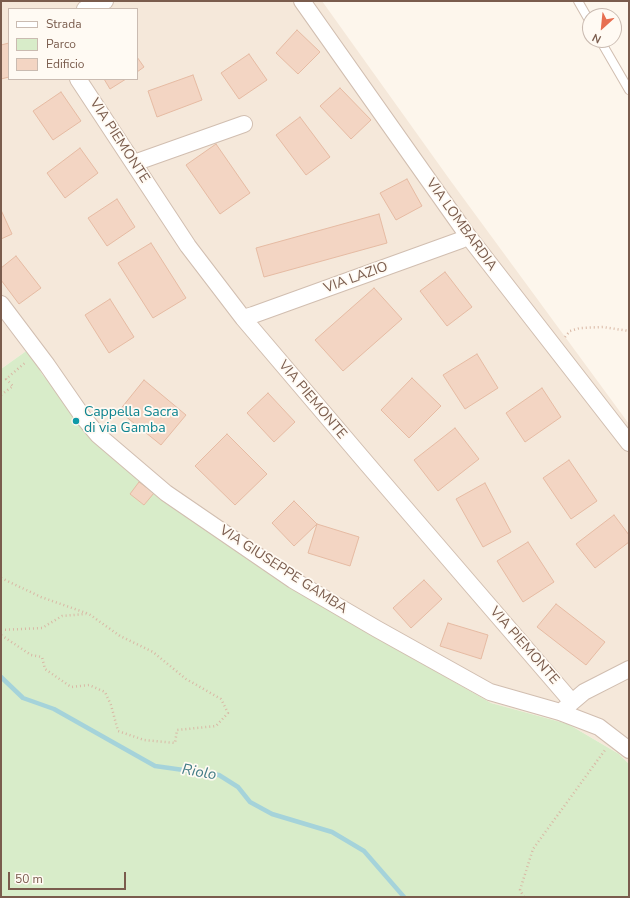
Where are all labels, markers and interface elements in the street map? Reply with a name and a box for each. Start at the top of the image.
legend [8,8,138,80]
north arrow [582,8,622,48]
text: Strada [46,16,82,32]
text: N [590,30,604,47]
text: Parco [46,36,76,52]
text: Edificio [46,56,84,72]
street label: VIA PIEMONTE [85,96,153,186]
street label: VIA LOMBARDIA [422,176,500,274]
street label: VIA LAZIO [322,259,390,297]
street label: VIA PIEMONTE [274,357,350,443]
place label: Cappella Sacra di via Gamba [84,405,179,438]
marker: Cappella Sacra di via Gamba [71,416,81,426]
street label: VIA GIUSEPPE GAMBA [216,522,350,618]
street label: VIA PIEMONTE [486,604,562,688]
water label: Riolo [180,761,218,785]
scale bar [10,864,128,890]
text: 50 m [15,871,43,887]

